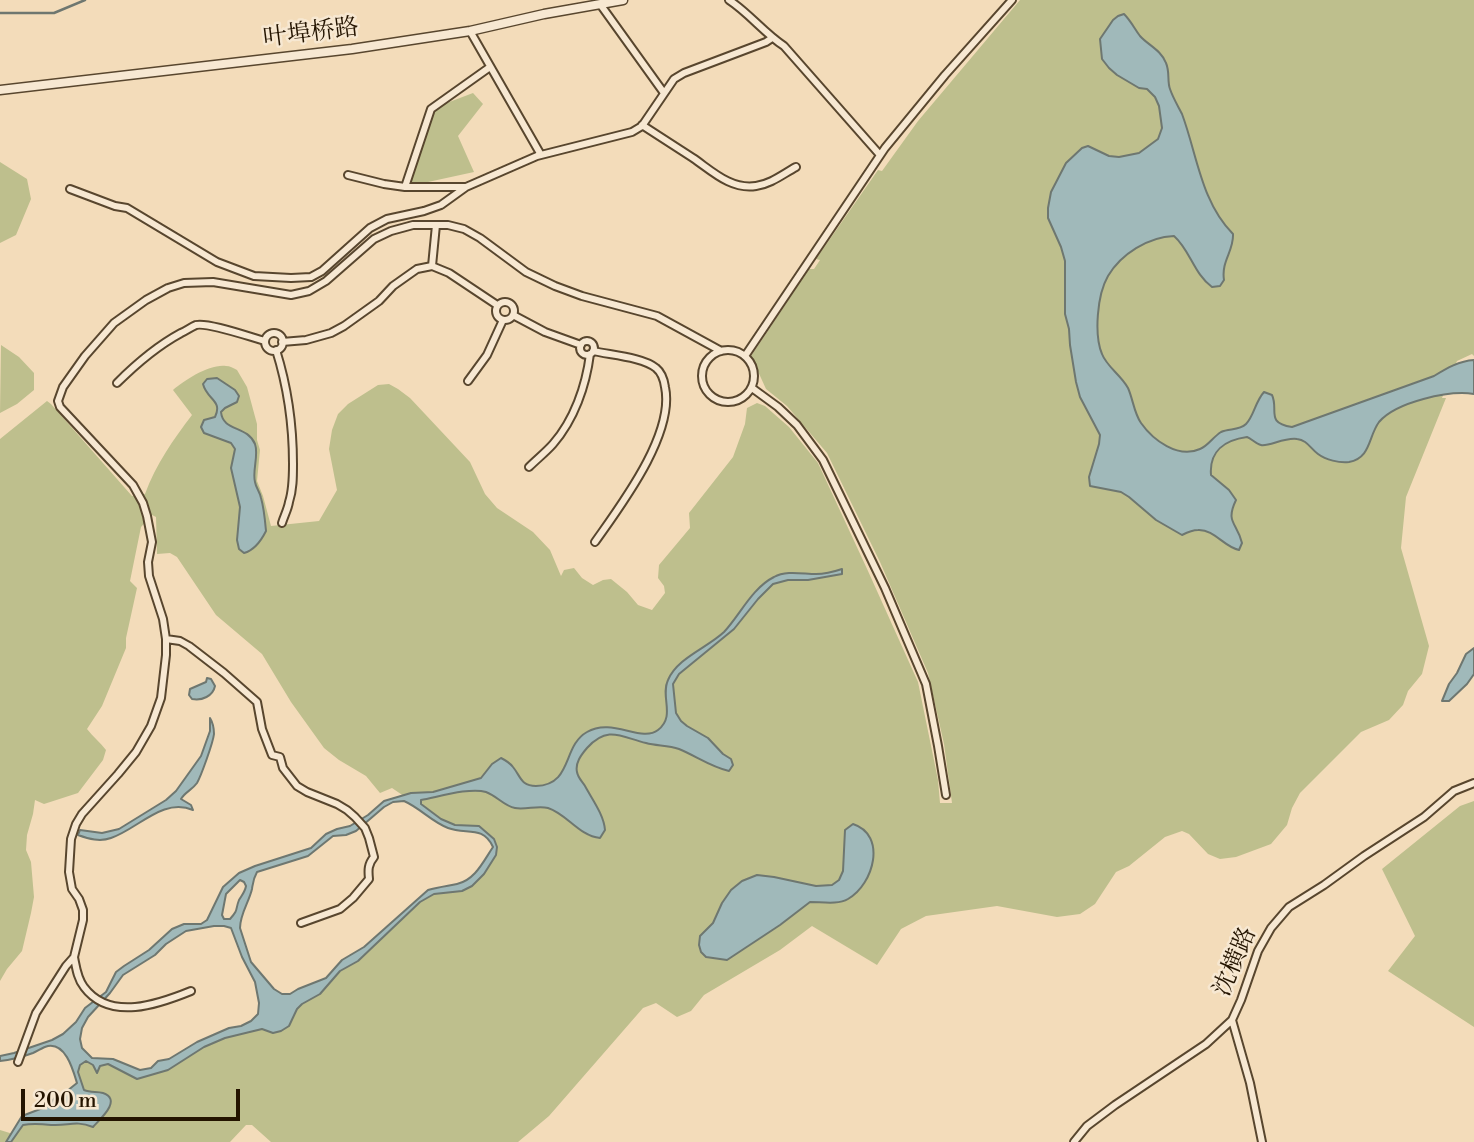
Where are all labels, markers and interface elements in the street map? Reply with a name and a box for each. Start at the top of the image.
street label: 叶埠桥路 [262,14,360,54]
street label: 沈横路 [1209,923,1263,1001]
scale bar [24,1076,243,1120]
text: 200 m [34,1088,97,1114]

